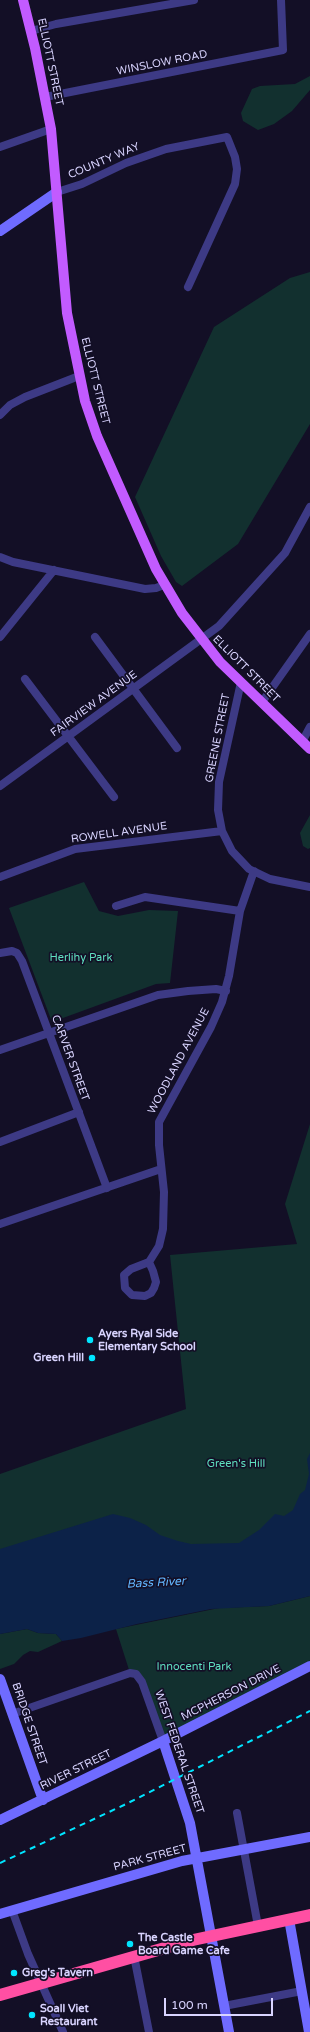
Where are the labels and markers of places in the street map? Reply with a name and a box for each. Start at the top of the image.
place label: Ayers Ryal Side Elementary School [98,1327,196,1353]
marker: Ayers Ryal Side Elementary School [85,1335,95,1345]
place label: Green Hill [33,1351,84,1365]
marker: Green Hill [87,1353,97,1363]
place label: The Castle Board Game Cafe [138,1931,230,1957]
marker: The Castle Board Game Cafe [125,1939,135,1949]
place label: Greg's Tavern [22,1966,93,1980]
marker: Greg's Tavern [9,1968,19,1978]
place label: Soall Viet Restaurant [40,2002,97,2028]
marker: Soall Viet Restaurant [27,2010,37,2020]

